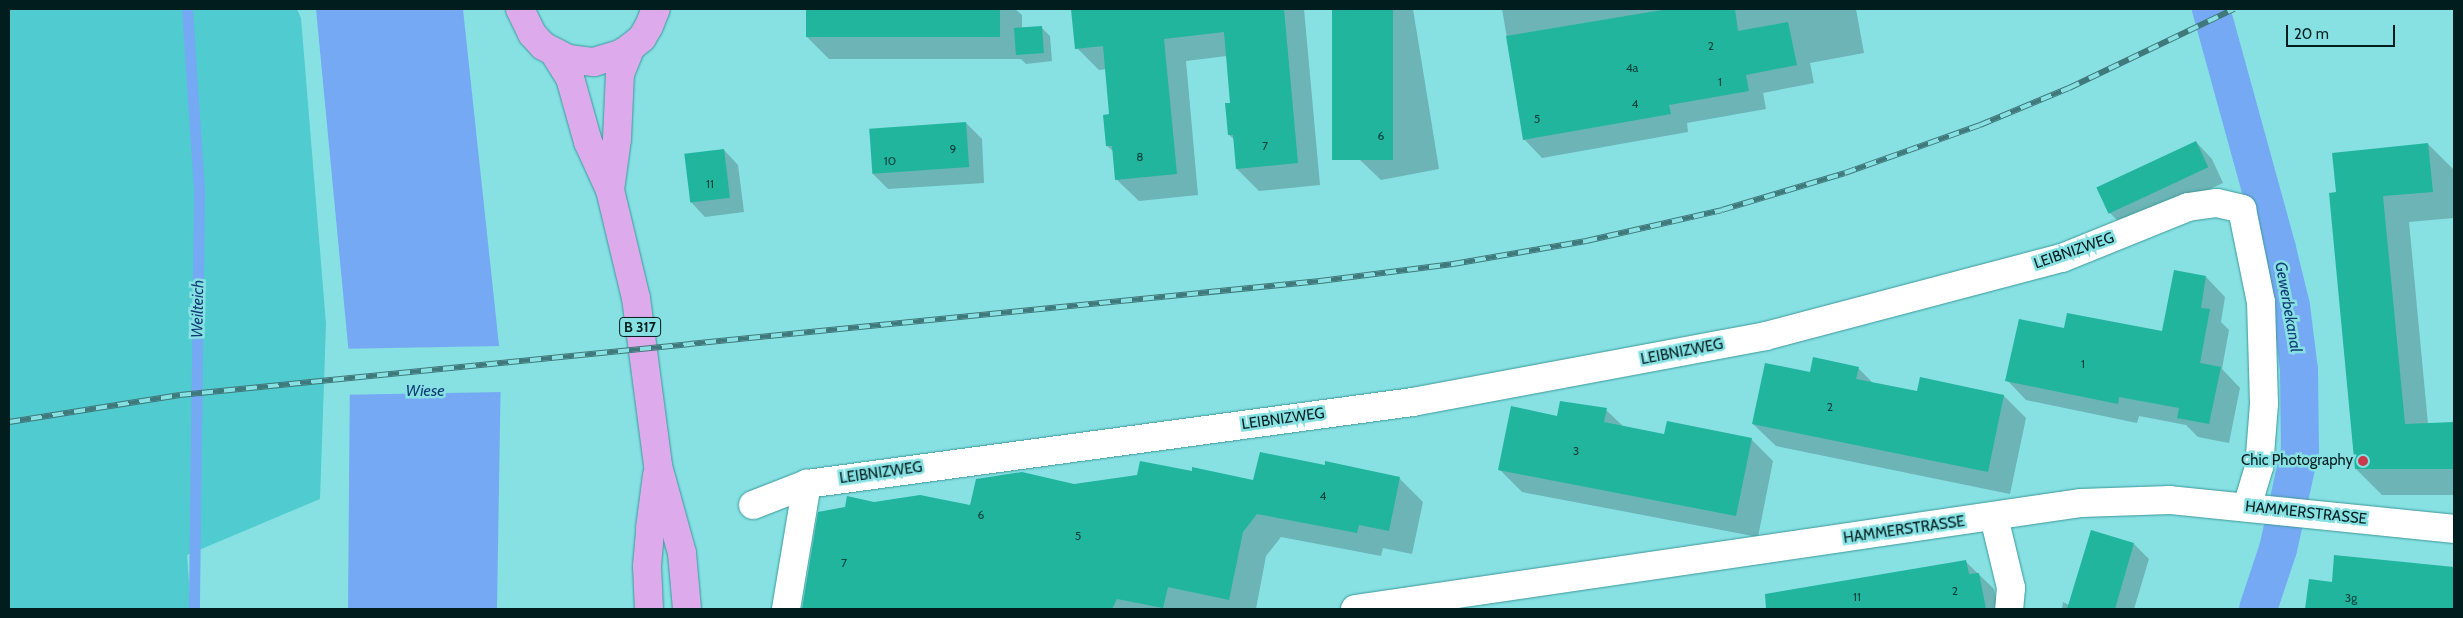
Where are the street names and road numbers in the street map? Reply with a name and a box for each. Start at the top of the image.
street label: LEIBNIZWEG [2032,229,2116,273]
road number: B 317 [619,316,661,338]
street label: LEIBNIZWEG [1639,335,1725,369]
street label: LEIBNIZWEG [1240,404,1326,434]
street label: LEIBNIZWEG [838,458,924,488]
street label: HAMMERSTRASSE [2244,498,2368,528]
street label: HAMMERSTRASSE [1842,513,1966,547]

